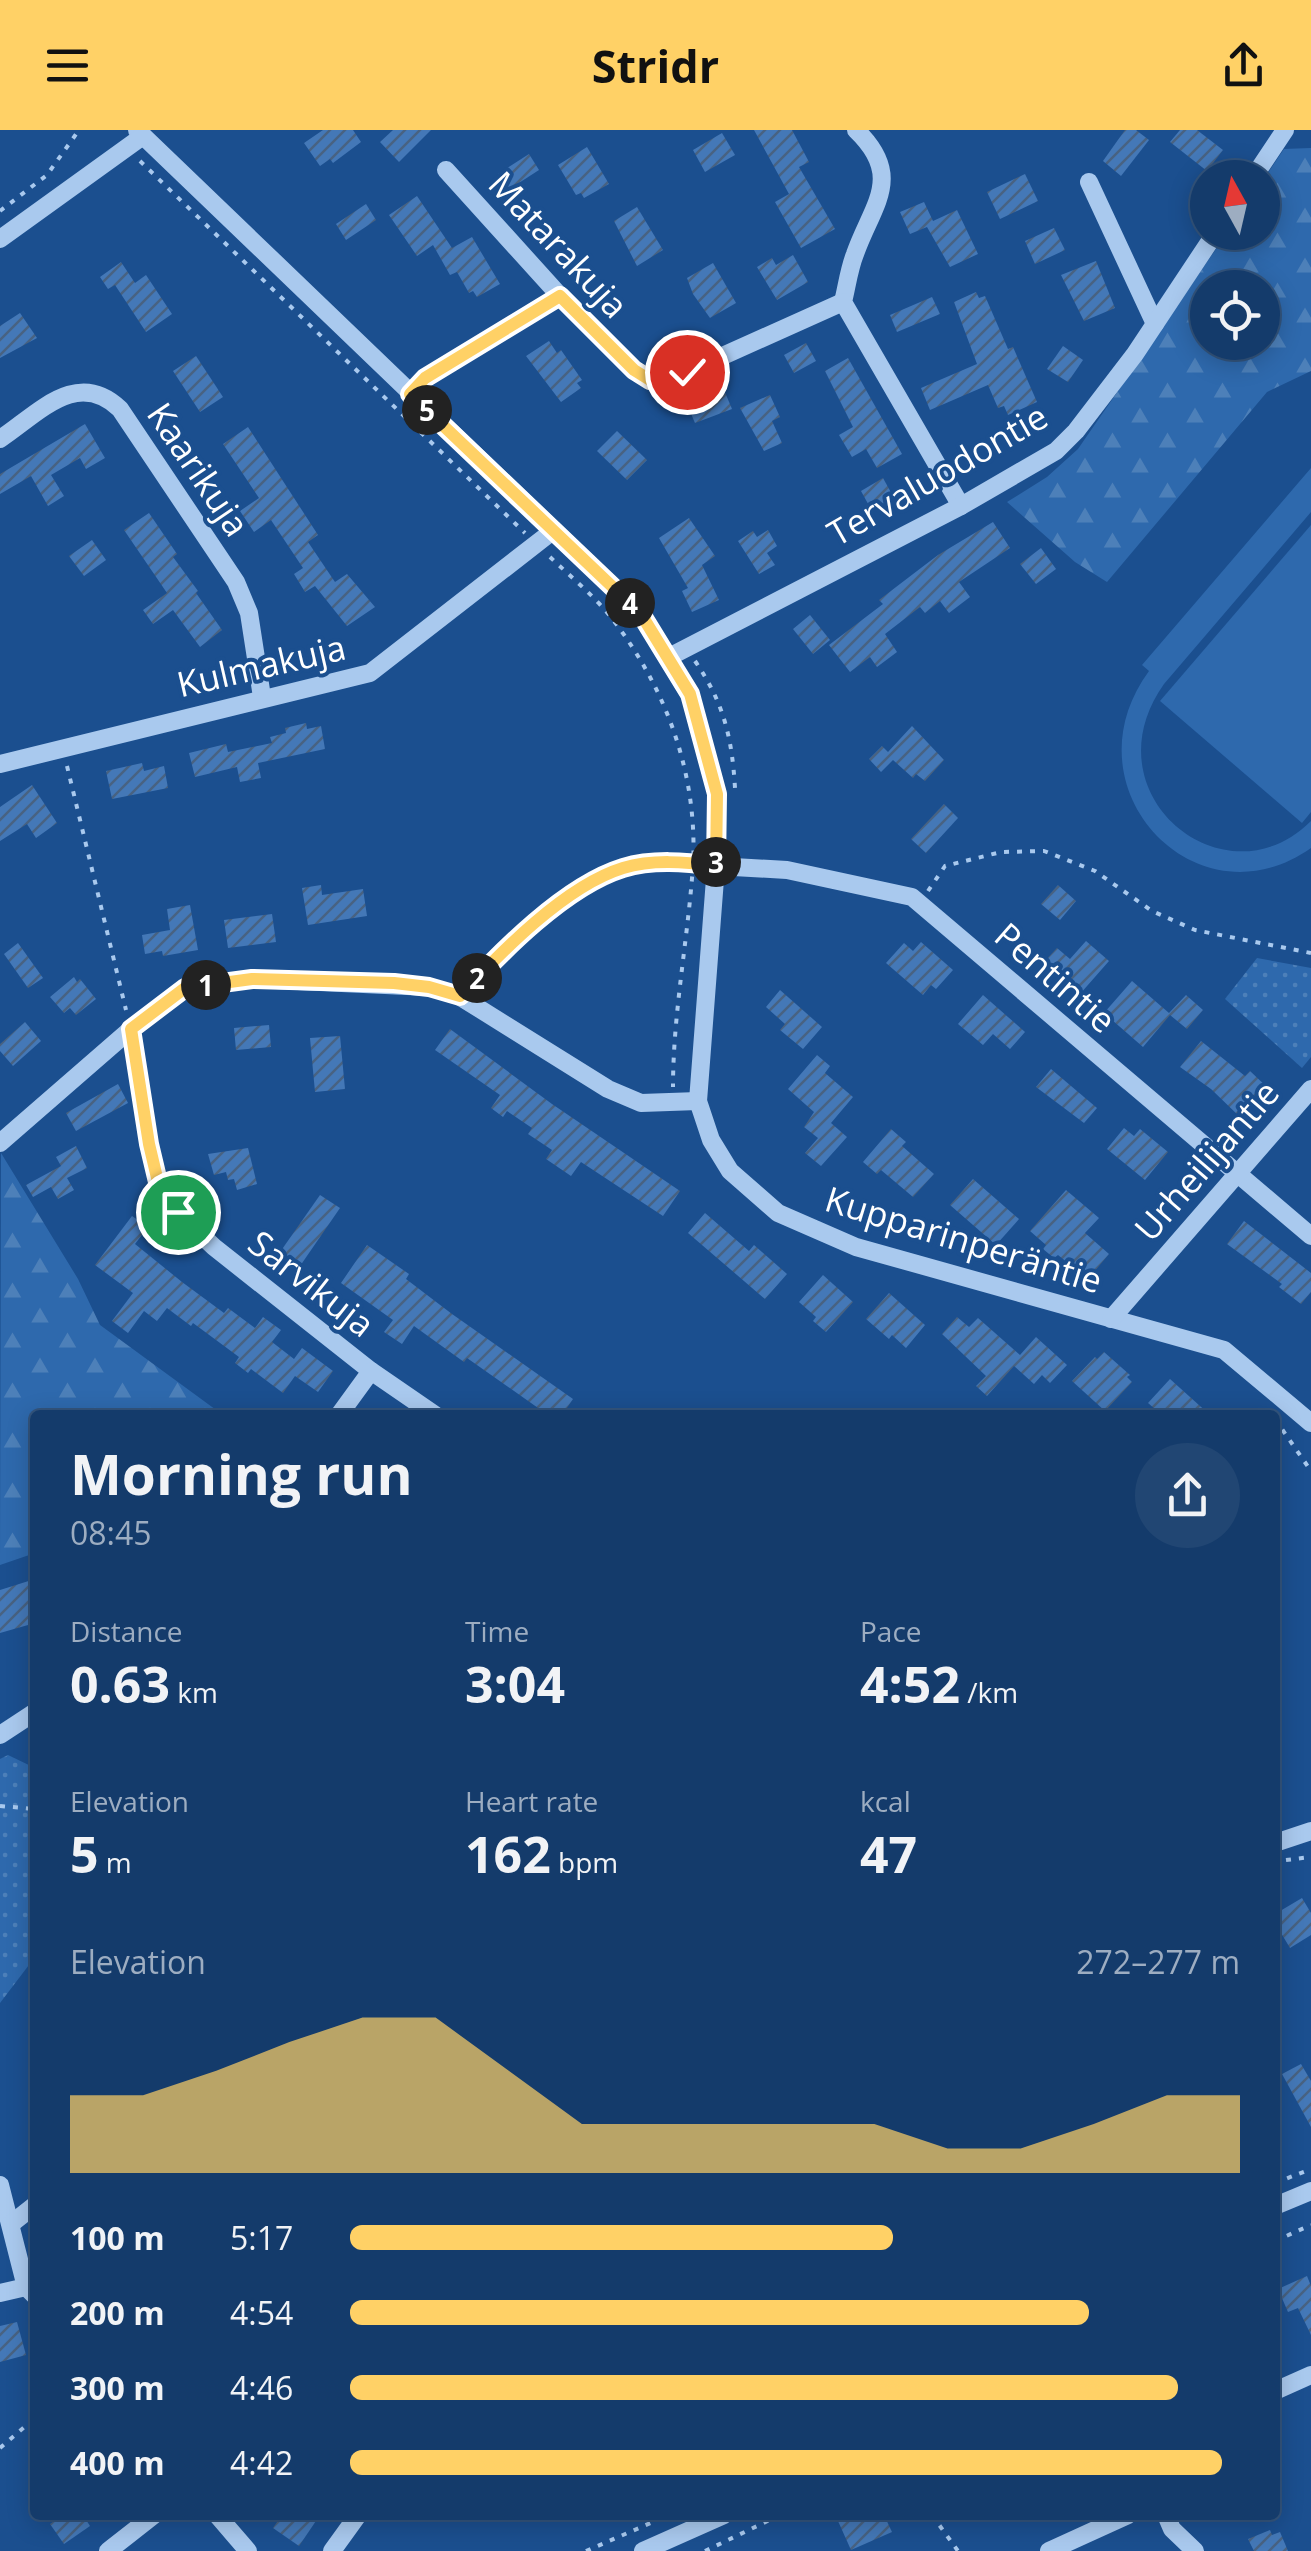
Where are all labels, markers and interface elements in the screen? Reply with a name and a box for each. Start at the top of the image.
text: Stridr [592,35,719,96]
icon: menu [40,38,95,93]
icon: share [1216,38,1271,93]
street label: Matarakuja [479,160,639,328]
north arrow [1190,160,1280,250]
map controls [1190,160,1280,360]
button: locate [1190,270,1280,360]
pin [645,330,730,415]
icon: check [660,345,715,400]
pin: 5 [402,385,452,435]
text: 5 [419,391,435,429]
street label: Tervaluodontie [819,392,1055,556]
street label: Kaarikuja [137,393,261,545]
pin: 4 [605,578,655,628]
text: 4 [622,584,638,622]
street label: Kulmakuja [172,623,350,707]
pin: 3 [691,837,741,887]
text: 3 [708,843,724,881]
street label: Pentintie [986,911,1126,1043]
pin: 2 [452,953,502,1003]
text: 2 [469,959,485,997]
pin: 1 [181,960,231,1010]
text: 1 [198,966,214,1004]
street label: Urheilijantie [1123,1070,1289,1250]
pin [136,1170,221,1255]
street label: Kupparinperäntie [820,1175,1108,1303]
icon: arrive [151,1185,206,1240]
street label: Sarvikuja [239,1219,385,1347]
text: Morning run [70,1436,413,1511]
button: share [1135,1443,1240,1548]
text: 08:45 [70,1511,152,1554]
text: Distance [70,1612,183,1650]
text: Time [465,1612,529,1650]
text: Pace [860,1612,922,1650]
text: 0.63 [70,1650,170,1718]
text: 3:04 [465,1650,565,1718]
text: 4:52 [860,1650,960,1718]
text: km [170,1673,218,1711]
text: /km [960,1673,1018,1711]
text: Elevation [70,1782,189,1820]
text: Heart rate [465,1782,598,1820]
text: kcal [860,1782,911,1820]
text: 5 [70,1820,99,1888]
text: 162 [465,1820,551,1888]
text: 47 [860,1820,917,1888]
text: m [99,1843,132,1881]
text: bpm [551,1843,618,1881]
text: Elevation [70,1940,206,1983]
text: 272–277 m [1076,1940,1240,1983]
text: 100 m [70,2216,165,2259]
text: 5:17 [230,2216,293,2259]
text: 200 m [70,2291,165,2334]
text: 4:54 [230,2291,293,2334]
text: 300 m [70,2366,165,2409]
text: 4:46 [230,2366,293,2409]
text: 400 m [70,2441,165,2484]
text: 4:42 [230,2441,293,2484]

